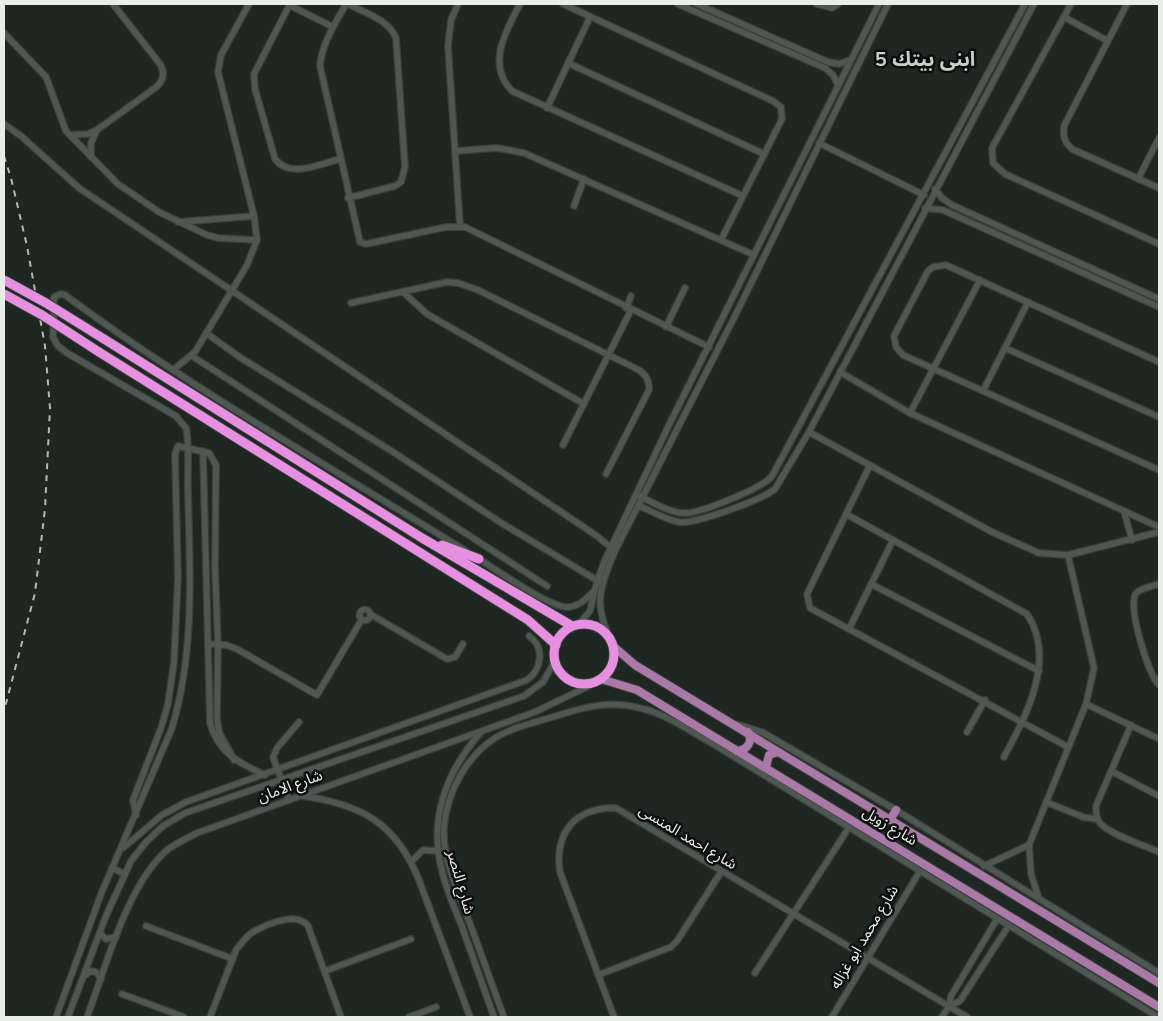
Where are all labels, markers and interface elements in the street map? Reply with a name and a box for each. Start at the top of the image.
district label: ابنى بيتك 5 [875,46,975,73]
street label: شارع الامان [255,765,326,809]
street label: شارع احمد المنسى [634,800,741,876]
street label: شارع زويل [858,802,921,852]
street label: شارع النصر [440,847,480,917]
street label: شارع محمد ابو غزاله [825,881,905,994]

